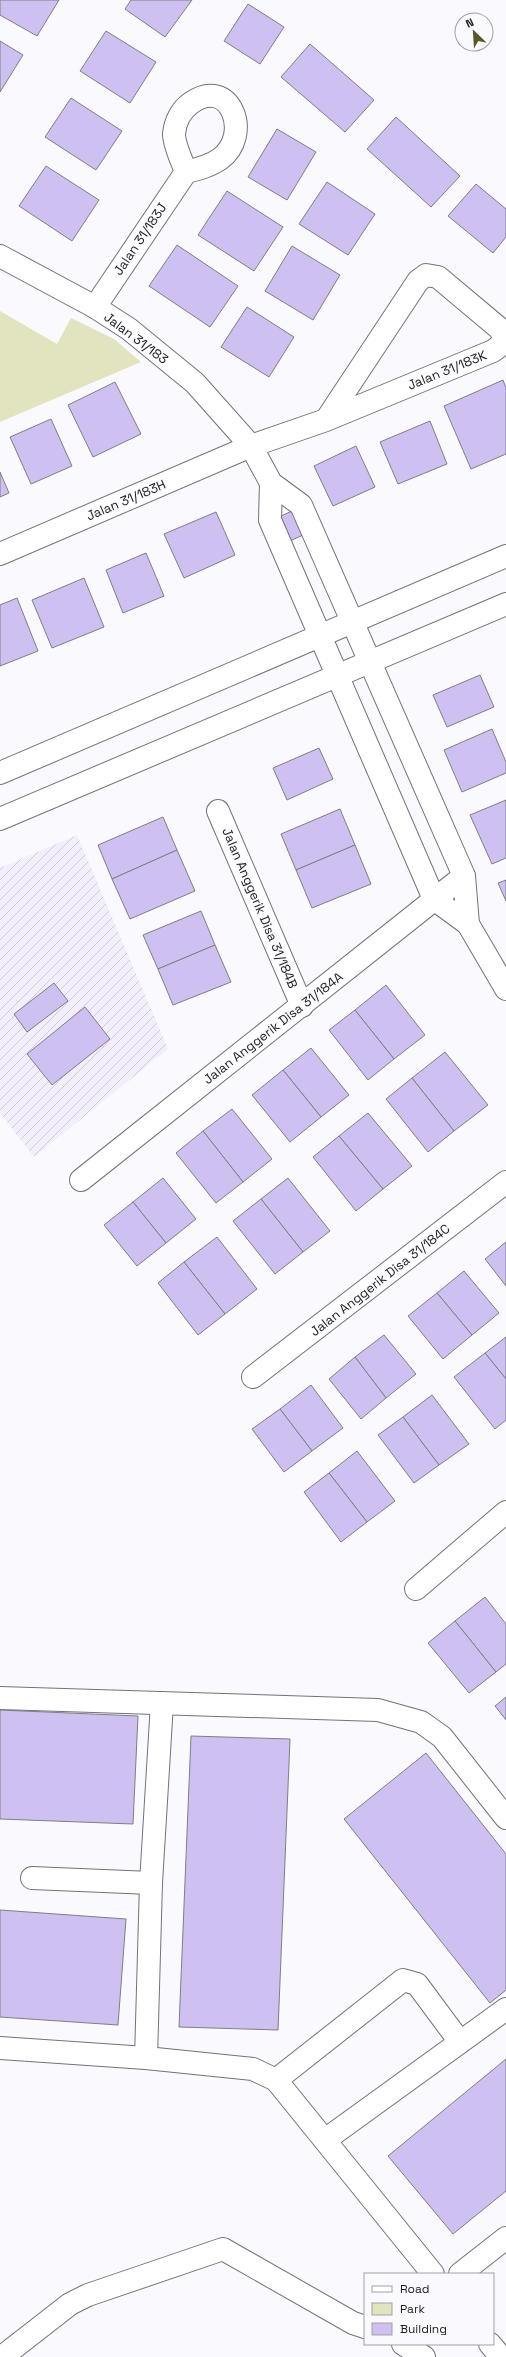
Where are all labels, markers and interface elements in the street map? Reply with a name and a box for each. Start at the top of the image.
north arrow [454,12,494,52]
text: N [463,15,476,31]
street label: Jalan 31/183J [110,199,171,279]
street label: Jalan 31/183 [100,308,172,368]
street label: Jalan 31/183K [405,346,489,394]
street label: Jalan 31/183H [84,476,168,524]
street label: Jalan Anggerik Disa 31/184B [218,825,302,991]
street label: Jalan Anggerik Disa 31/184A [200,968,346,1088]
street label: Jalan Anggerik Disa 31/184C [307,1220,453,1340]
legend [364,2273,494,2345]
text: Road [400,2281,429,2297]
text: Park [400,2301,425,2317]
text: Building [400,2321,447,2337]

